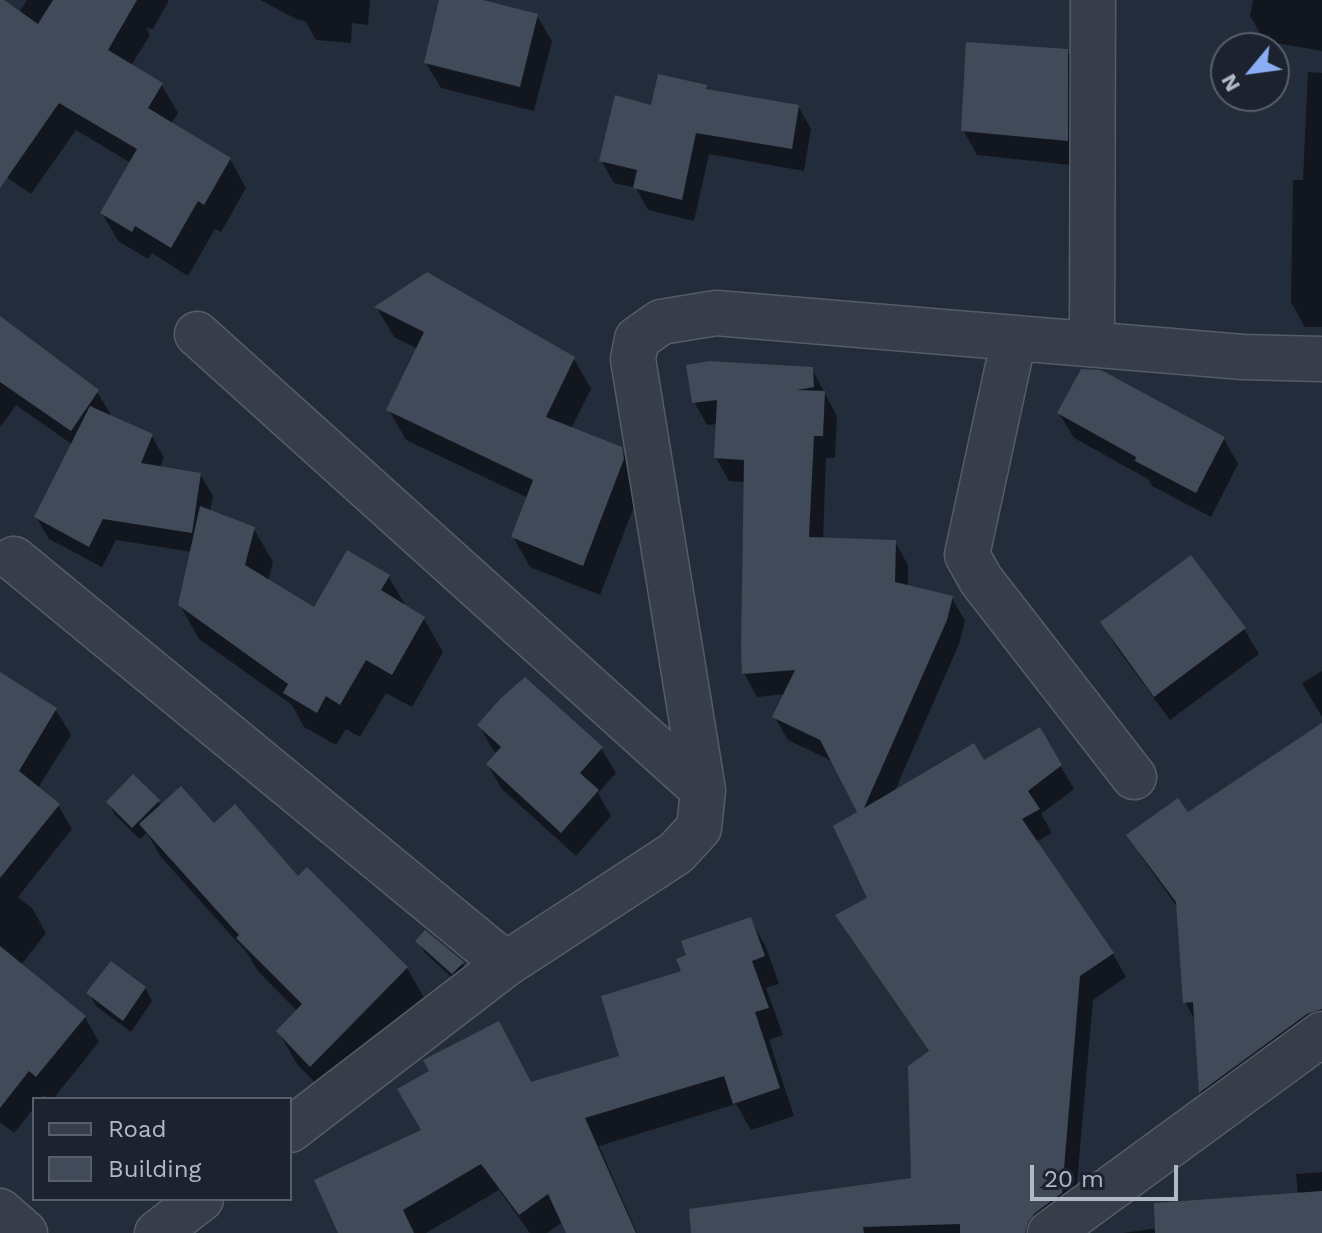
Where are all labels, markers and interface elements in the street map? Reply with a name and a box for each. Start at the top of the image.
north arrow [1210,32,1290,112]
text: N [1215,70,1245,96]
legend [32,1097,292,1201]
text: Road [108,1115,167,1143]
scale bar [1034,1149,1182,1199]
text: Building [108,1155,201,1183]
text: 20 m [1044,1165,1104,1193]

